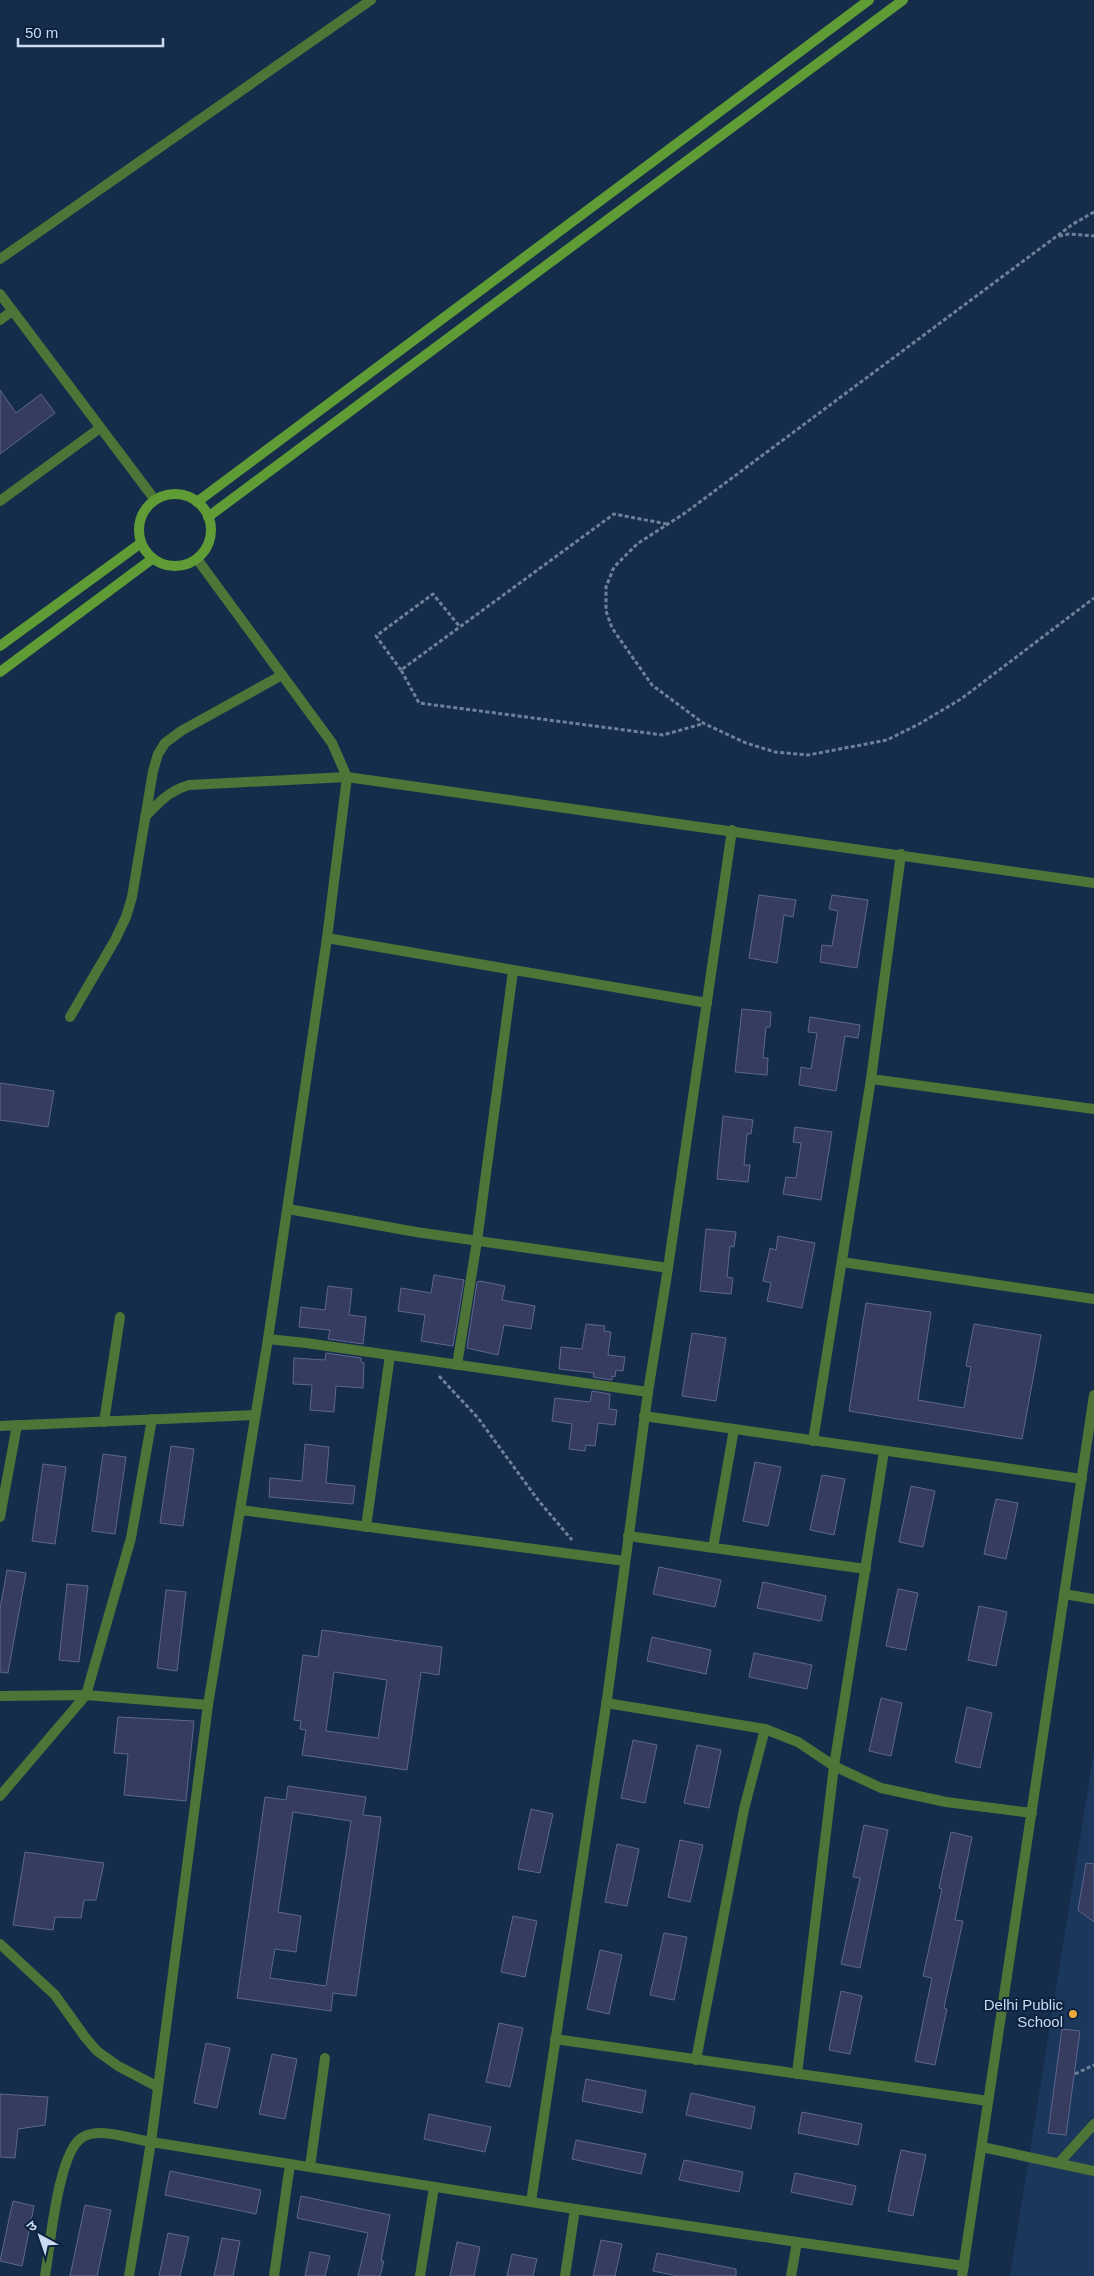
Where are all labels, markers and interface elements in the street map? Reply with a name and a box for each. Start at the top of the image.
scale bar [18,15,162,47]
text: 50 m [25,24,58,41]
place label: Delhi Public School [984,1996,1063,2030]
marker: Delhi Public School [1067,2008,1079,2020]
north arrow [15,2211,65,2261]
text: उ [23,2217,41,2235]

